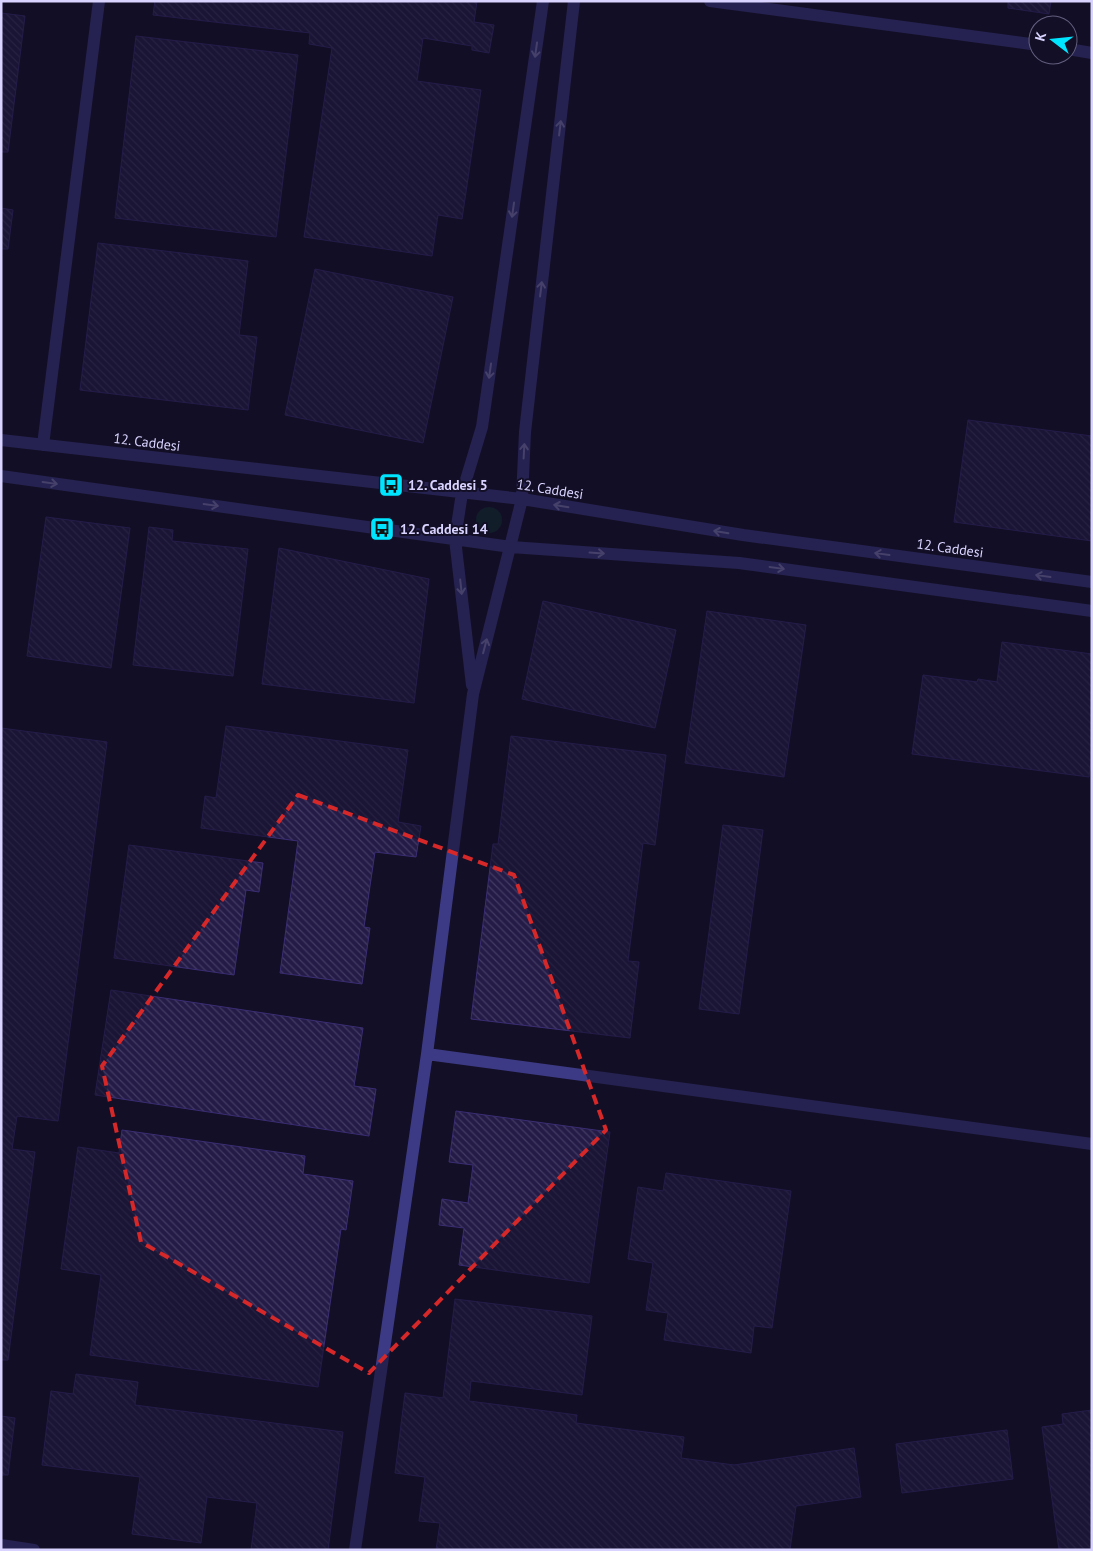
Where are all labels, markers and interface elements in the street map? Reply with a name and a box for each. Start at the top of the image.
north arrow [1028,15,1078,65]
text: K [1031,29,1050,43]
one-way arrow [531,41,541,57]
one-way arrow [555,120,565,136]
one-way arrow [508,202,518,218]
one-way arrow [536,282,546,298]
one-way arrow [485,363,495,379]
street label: 12. Caddesi [112,429,182,455]
one-way arrow [520,443,529,459]
bus stop icon: 12. Caddesi 5 [378,472,404,498]
street label: 12. Caddesi [515,475,585,503]
place label: 12. Caddesi 5 [408,476,488,494]
one-way arrow [41,478,57,488]
one-way arrow [202,500,218,510]
one-way arrow [553,500,569,510]
bus stop icon: 12. Caddesi 14 [369,516,395,542]
place label: 12. Caddesi 14 [400,520,488,538]
one-way arrow [714,526,730,536]
street label: 12. Caddesi [915,534,985,562]
one-way arrow [589,548,605,558]
one-way arrow [875,549,891,559]
one-way arrow [768,563,784,573]
one-way arrow [1036,571,1052,581]
one-way arrow [456,579,466,595]
one-way arrow [481,639,490,655]

